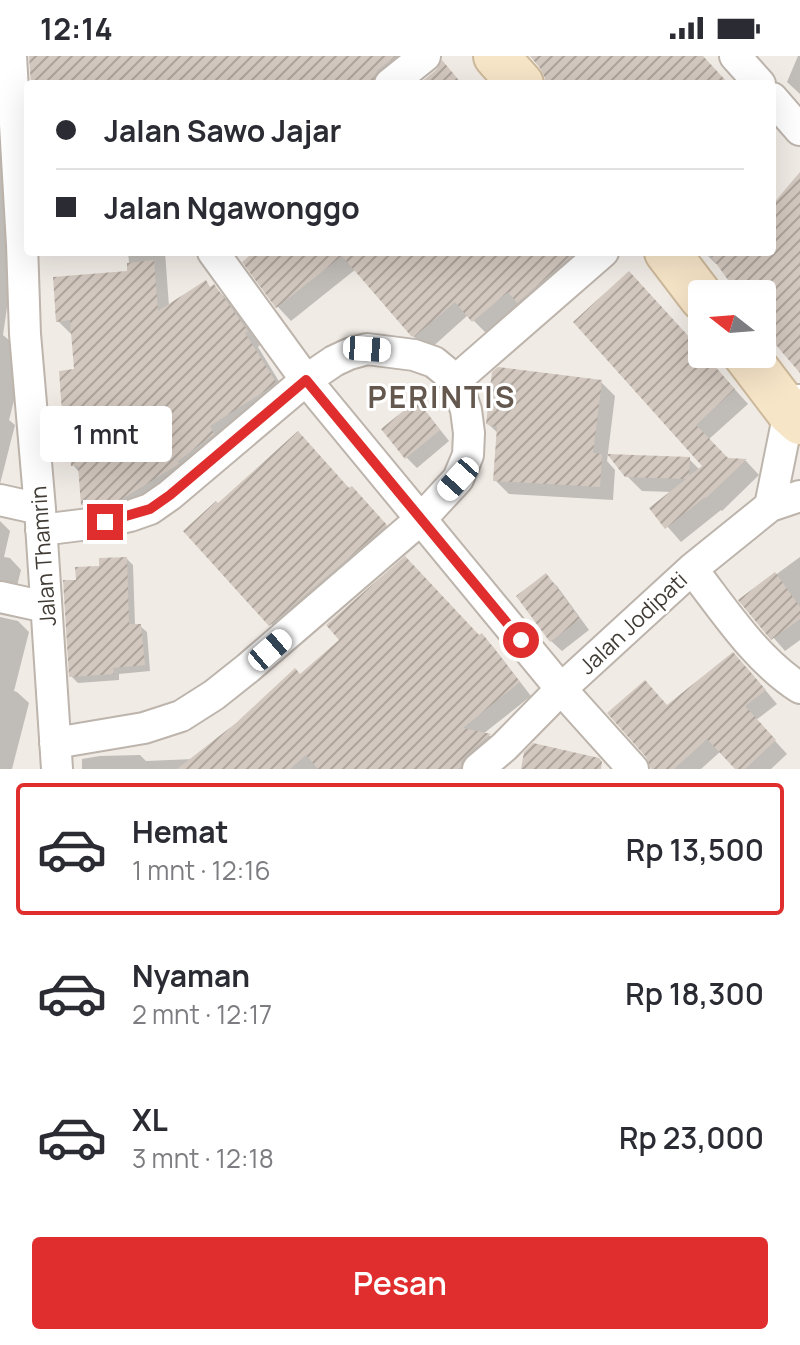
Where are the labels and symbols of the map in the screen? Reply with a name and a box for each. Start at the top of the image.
north arrow [688,280,776,368]
car [342,335,392,363]
district label: PERINTIS [368,376,516,417]
callout: 1 mnt [39,406,171,462]
car [433,453,483,505]
street label: Jalan Thamrin [23,485,63,627]
route end [87,504,123,540]
street label: Jalan Jodipati [572,565,694,681]
route start [503,622,539,658]
car [244,625,296,675]

